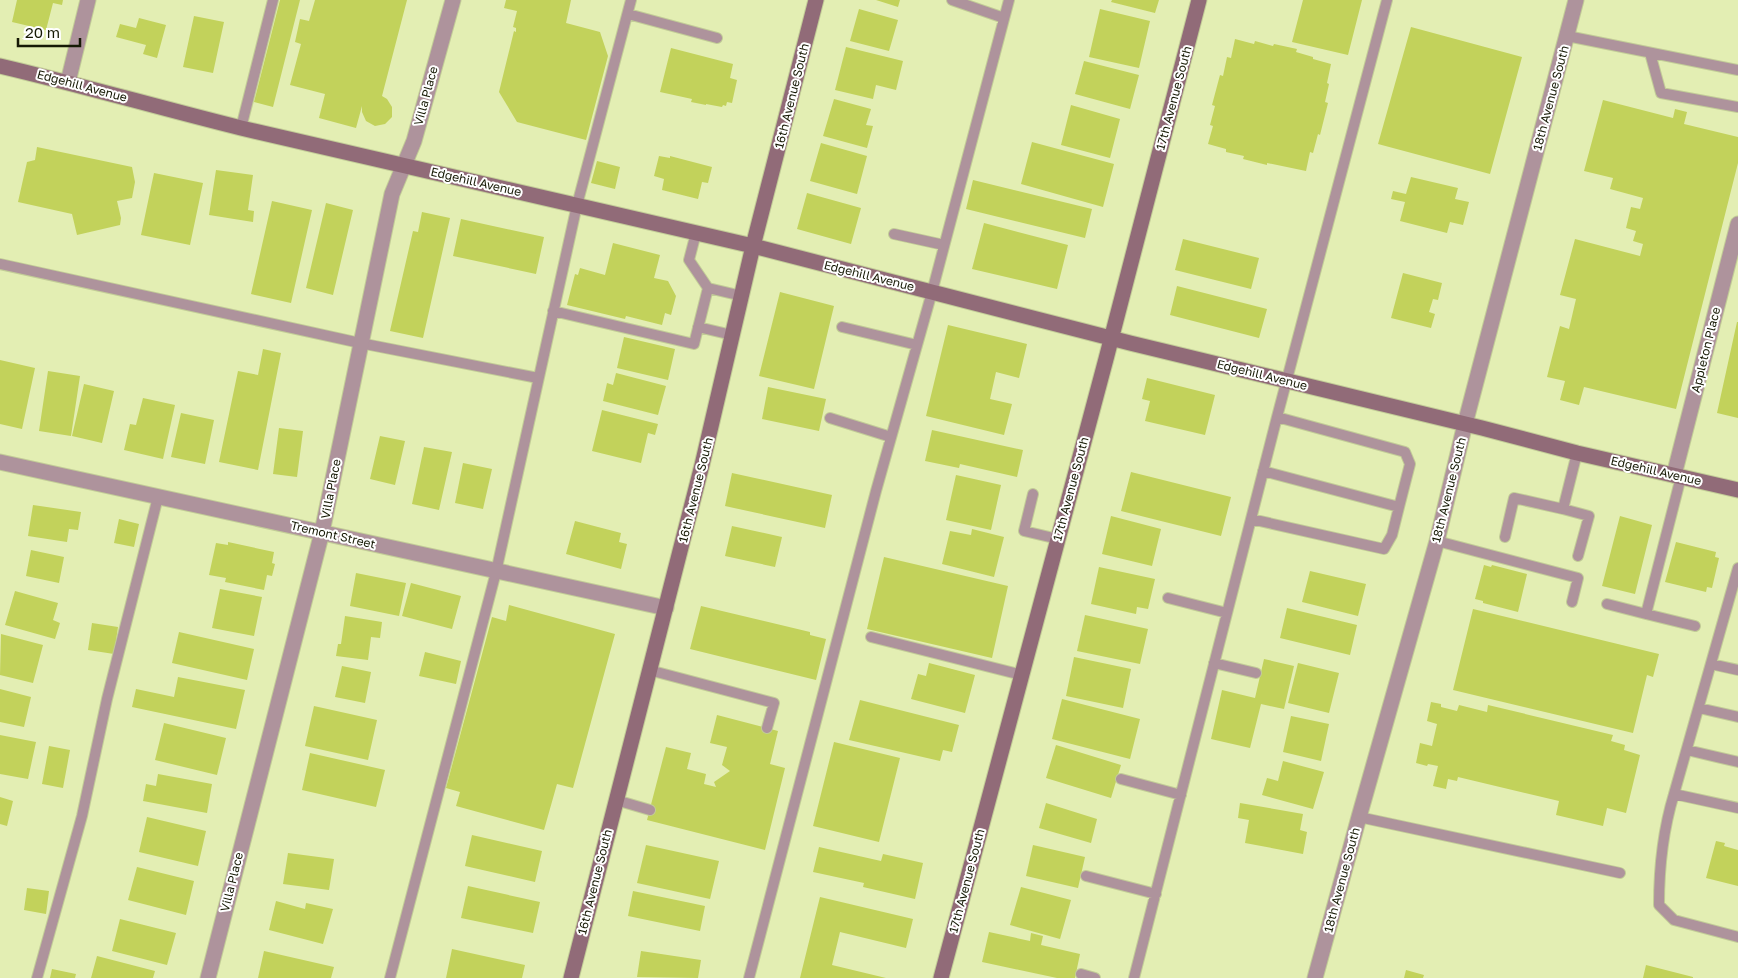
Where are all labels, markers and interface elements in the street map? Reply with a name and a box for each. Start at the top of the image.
scale bar [18,15,80,47]
text: 20 m [25,23,60,41]
street label: 16th Avenue South [771,42,812,150]
street label: 17th Avenue South [1152,44,1195,152]
street label: 18th Avenue South [1529,44,1572,152]
street label: Villa Place [410,65,441,127]
street label: Edgehill Avenue [35,66,129,105]
street label: Edgehill Avenue [429,164,523,199]
street label: Edgehill Avenue [822,257,916,294]
street label: Appleton Place [1688,305,1723,394]
street label: Edgehill Avenue [1215,356,1309,393]
street label: 17th Avenue South [1049,435,1092,543]
street label: 16th Avenue South [675,436,716,544]
street label: 18th Avenue South [1428,436,1469,544]
street label: Edgehill Avenue [1609,453,1703,488]
street label: Villa Place [317,458,344,520]
street label: Tremont Street [289,518,377,552]
street label: 18th Avenue South [1320,826,1363,934]
street label: 17th Avenue South [945,827,988,935]
street label: 16th Avenue South [574,828,615,936]
street label: Villa Place [217,851,246,913]

